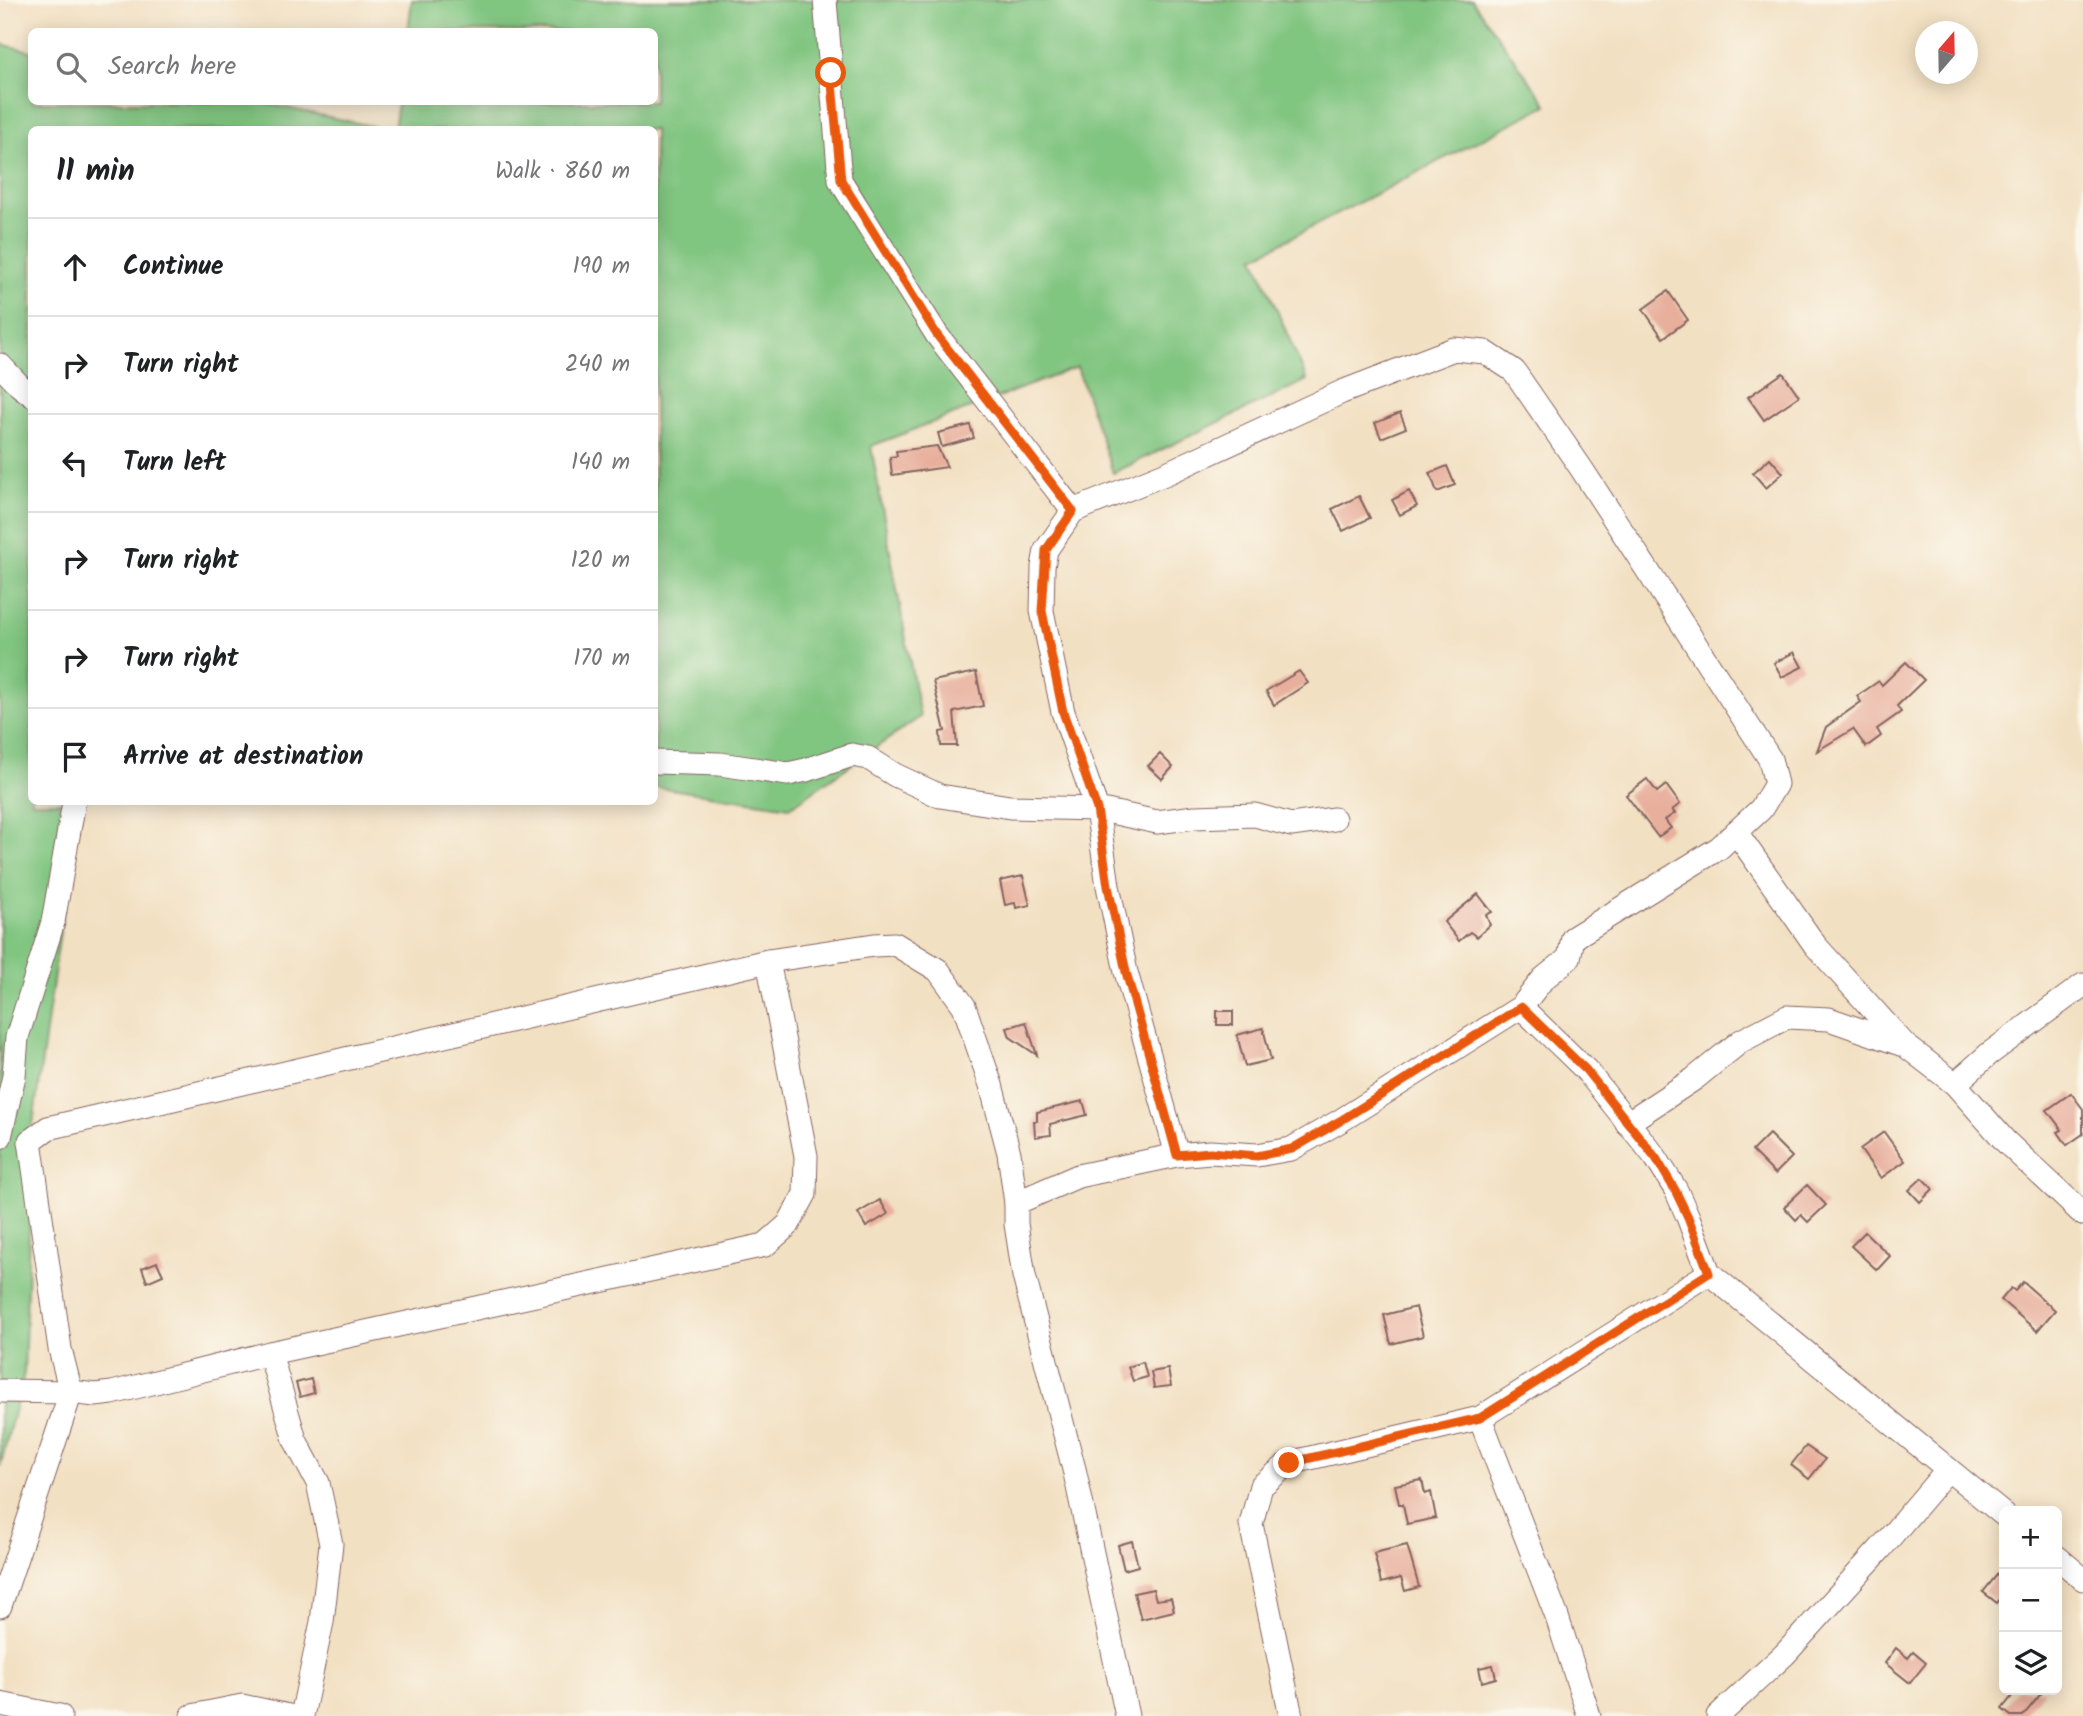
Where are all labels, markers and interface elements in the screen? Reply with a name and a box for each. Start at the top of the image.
north arrow [1915,21,1978,84]
search box [28,28,658,105]
text: Search here [108,46,236,88]
icon: search [52,48,90,86]
route start [815,57,846,88]
text: 11 min [56,148,135,196]
text: Walk · 860 m [495,154,630,190]
text: Continue [123,246,224,288]
icon: ahead [56,248,94,286]
text: 190 m [573,249,630,285]
text: Turn right [123,344,239,386]
icon: right [56,346,94,384]
text: 240 m [565,347,630,383]
text: Turn left [123,442,226,484]
icon: left [56,444,94,482]
text: 140 m [571,445,630,481]
text: Turn right [123,540,239,582]
icon: right [56,542,94,580]
text: 120 m [570,543,630,579]
text: Turn right [123,638,239,680]
icon: right [56,640,94,678]
text: 170 m [573,641,630,677]
text: Arrive at destination [123,736,363,778]
icon: arrive [56,738,94,776]
route end [1273,1447,1304,1478]
map controls [1999,1506,2062,1695]
button: + [1999,1506,2062,1569]
button: − [1999,1569,2062,1632]
button: layers [1999,1632,2062,1695]

